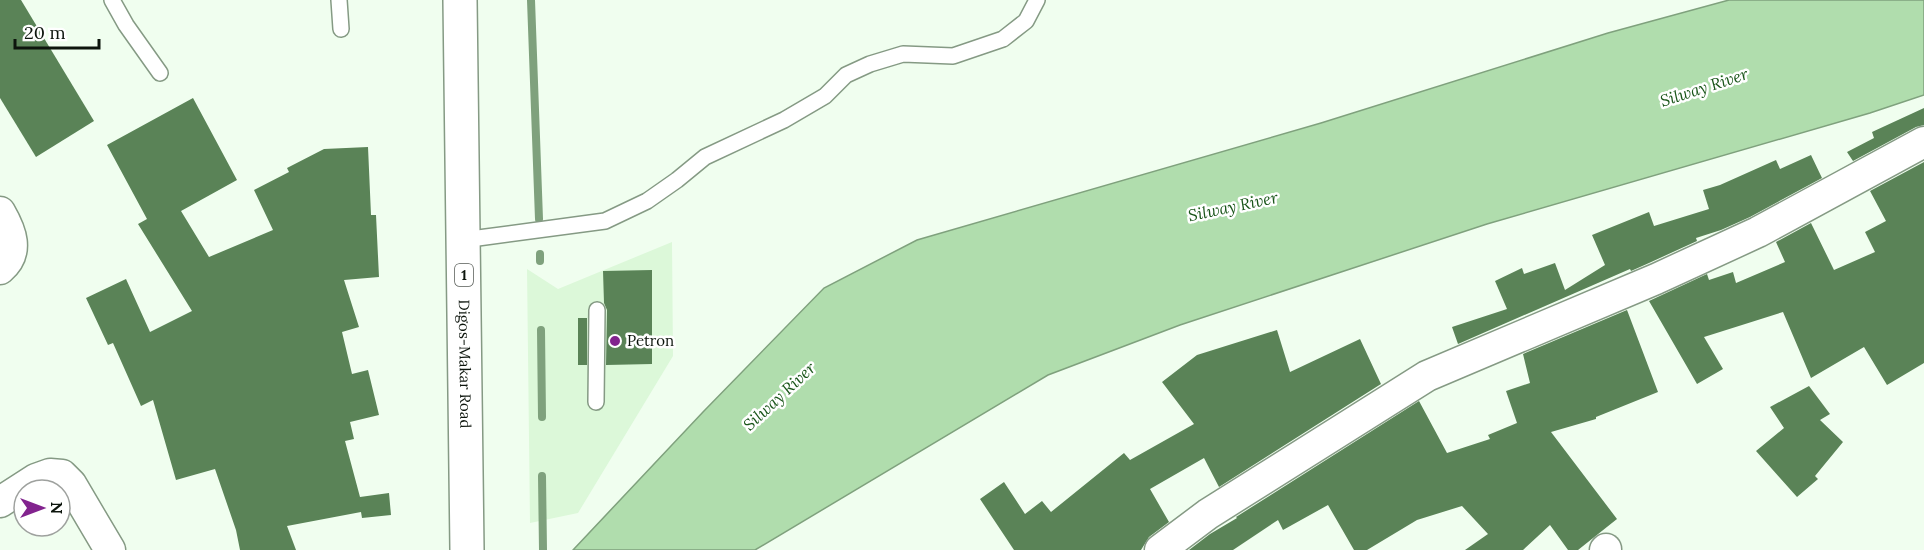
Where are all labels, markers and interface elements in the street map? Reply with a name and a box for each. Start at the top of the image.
scale bar [15,12,99,50]
text: 20 m [24,21,66,44]
water label: Silway River [1657,63,1751,111]
water label: Silway River [1186,187,1280,225]
road number: 1 [455,264,473,286]
street label: Digos-Makar Road [455,299,475,429]
place label: Petron [627,331,674,350]
marker: Petron [608,334,622,348]
water label: Silway River [739,357,820,434]
north arrow [12,478,72,538]
text: N [47,502,67,514]

